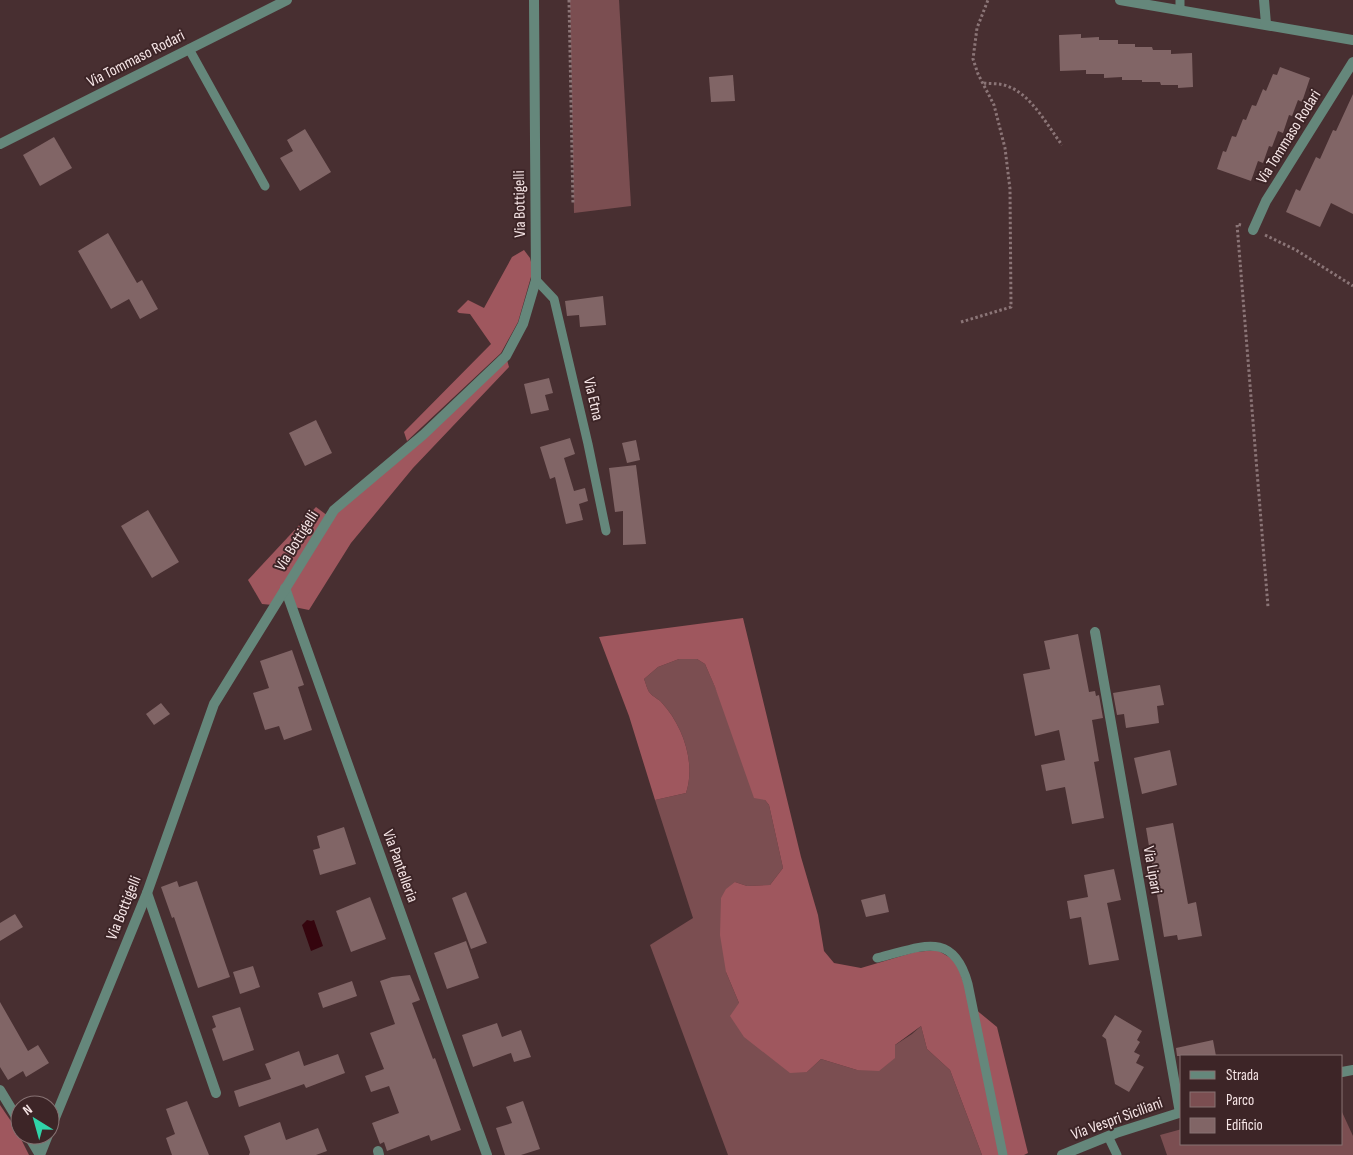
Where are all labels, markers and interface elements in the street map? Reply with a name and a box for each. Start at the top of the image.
street label: Via Tommaso Rodari [84,26,188,92]
street label: Via Tommaso Rodari [1253,87,1325,187]
street label: Via Bottigelli [510,170,530,238]
street label: Via Etna [579,376,607,422]
street label: Via Bottigelli [271,507,323,575]
street label: Via Pantelleria [378,827,422,905]
street label: Via Lipari [1138,845,1166,895]
street label: Via Bottigelli [103,873,145,943]
legend [1180,1055,1343,1145]
text: Strada [1226,1066,1259,1085]
text: Parco [1226,1091,1254,1110]
street label: Via Vespri Siciliani [1069,1094,1165,1144]
north arrow [10,1095,60,1145]
text: N [19,1101,36,1119]
text: Edificio [1226,1116,1263,1135]

